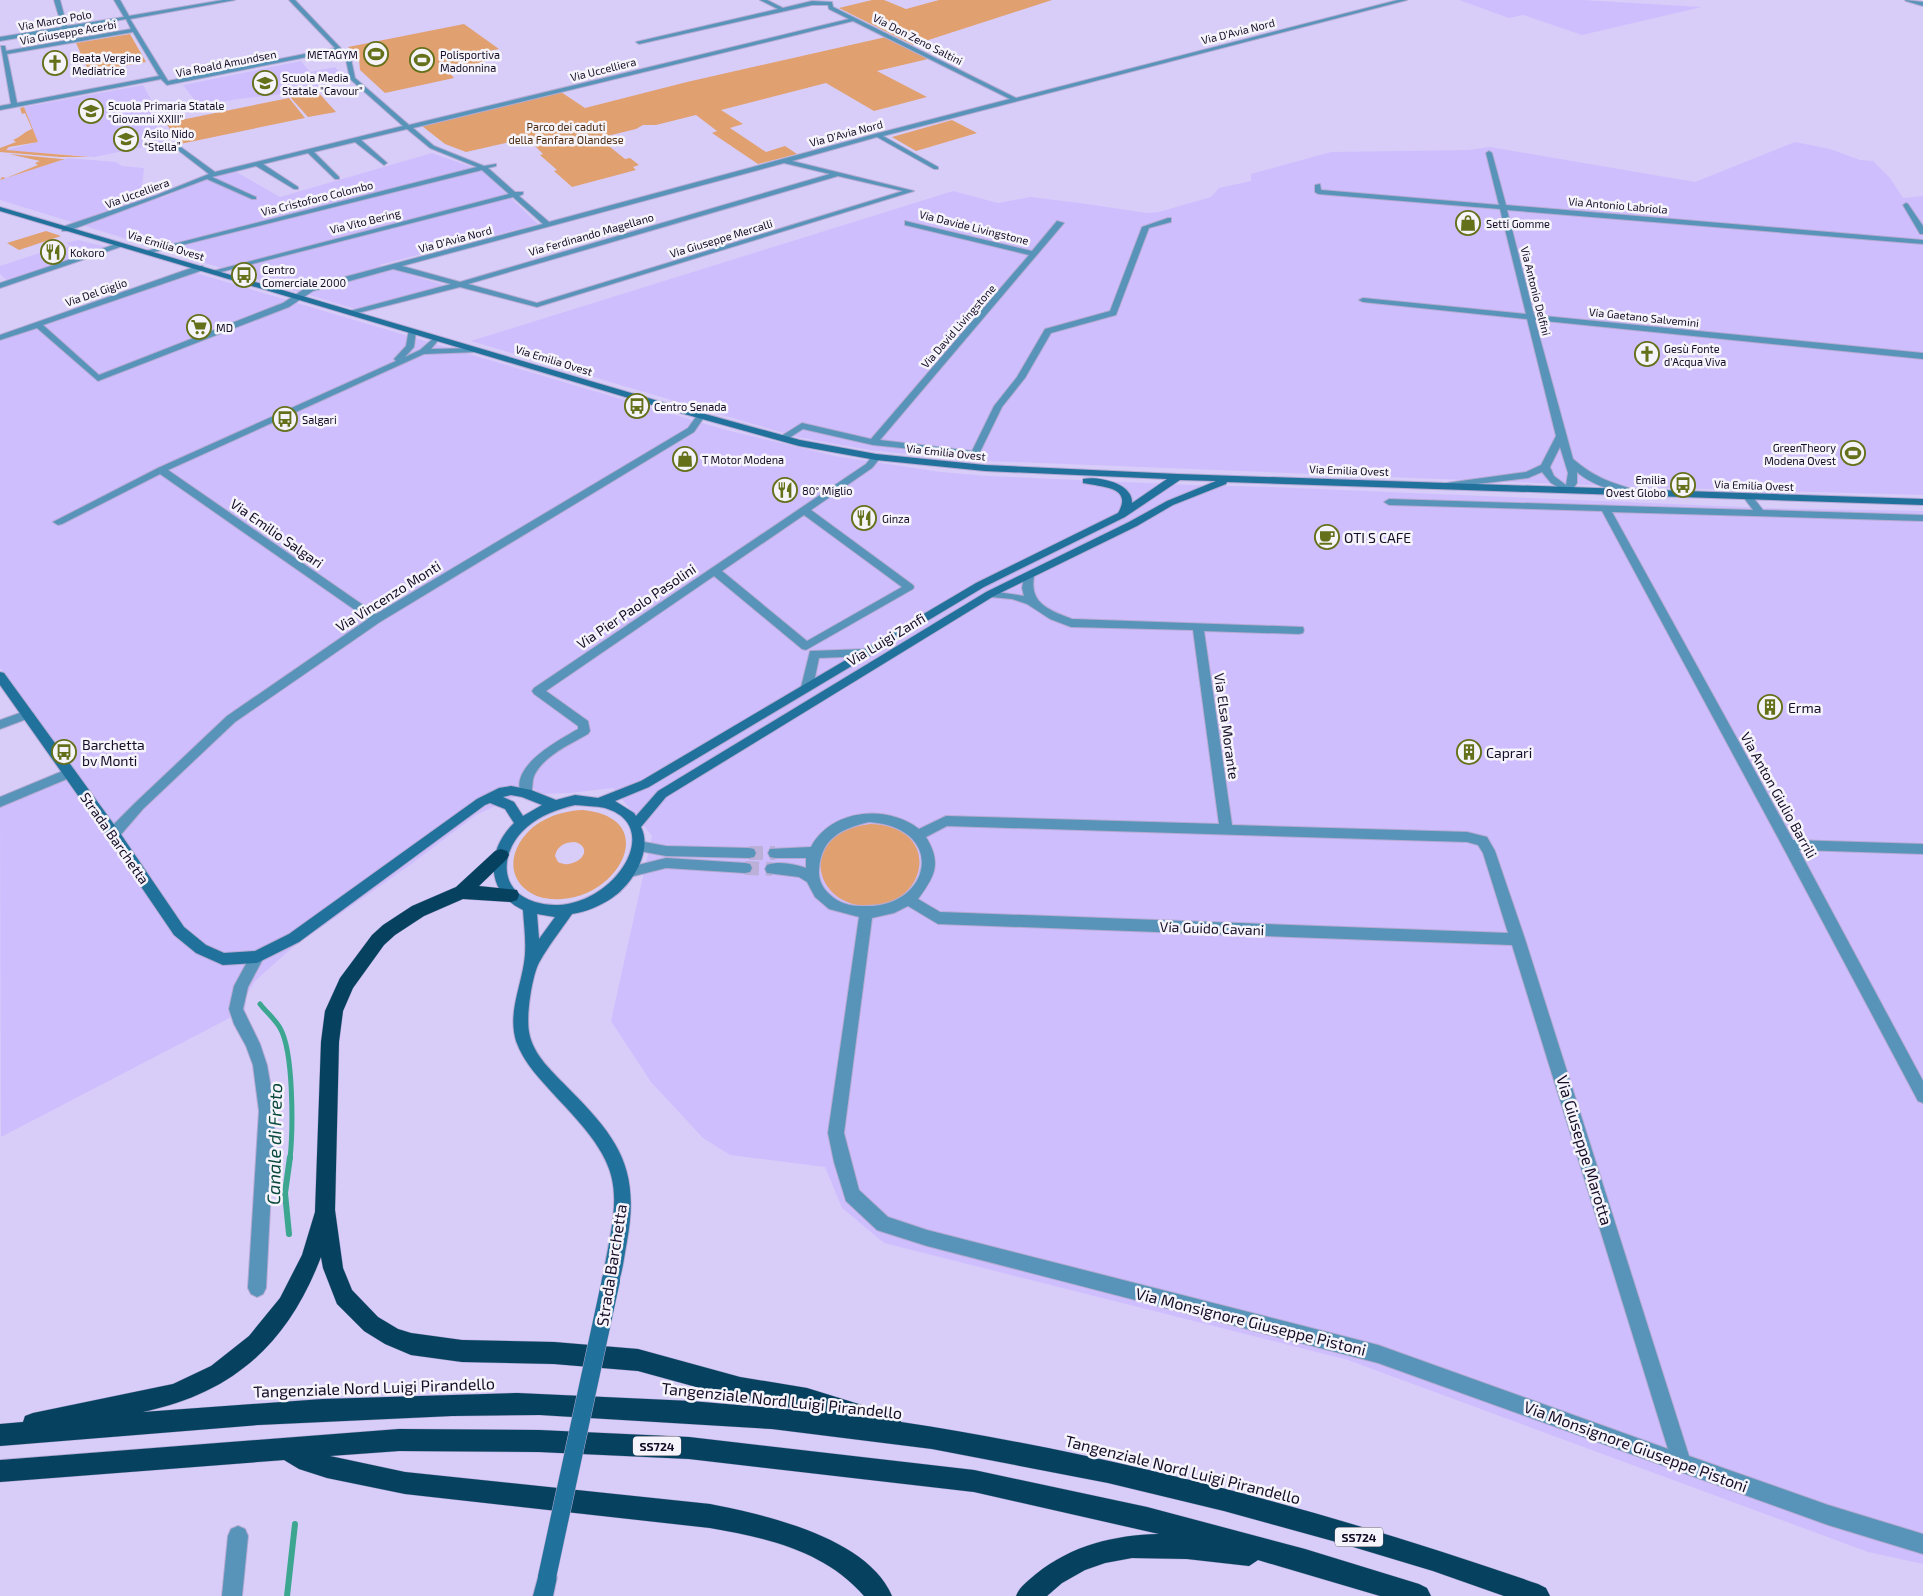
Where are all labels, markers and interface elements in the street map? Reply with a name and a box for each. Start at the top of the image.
street label: Via Marco Polo [17,7,93,33]
street label: Via Don Zeno Saltini [871,11,965,67]
street label: Via D'Avia Nord [1200,16,1276,46]
street label: Via Giuseppe Acerbi [19,17,117,47]
sports icon: METAGYM [363,41,389,67]
street label: Via Roald Amundsen [175,47,277,79]
sports icon: Polisportiva Madonnina [409,47,435,73]
place label: METAGYM [307,48,358,61]
place label: Polisportiva Madonnina [440,48,500,74]
church icon: Beata Vergine Mediatrice [42,50,68,76]
place label: Beata Vergine Mediatrice [72,51,141,77]
street label: Via Uccelliera [569,55,637,83]
school or university icon: Scuola Media Statale "Cavour" [252,70,278,96]
place label: Scuola Media Statale "Cavour" [282,71,363,97]
school or university icon: Scuola Primaria Statale "Giovanni XXIII" [78,98,104,124]
place label: Scuola Primaria Statale "Giovanni XXIII" [108,99,225,125]
street label: Via D'Avia Nord [808,117,884,149]
park label: Parco dei caduti della Fanfara Olandese [508,120,624,146]
school or university icon: Asilo Nido “Stella” [113,126,139,152]
place label: Asilo Nido “Stella” [144,127,194,153]
street label: Via Uccelliera [103,175,171,211]
street label: Via Cristoforo Colombo [260,178,374,218]
street label: Via Antonio Labriola [1568,194,1668,216]
street label: Via Vito Bering [328,206,402,236]
street label: Via Davide Livingstone [918,207,1030,247]
street label: Via Ferdinando Magellano [527,210,655,258]
shop icon: Setti Gomme [1455,210,1481,236]
street label: Via Giuseppe Mercalli [668,216,774,260]
place label: Setti Gomme [1486,217,1550,230]
street label: Via D'Avia Nord [417,223,493,255]
street label: Via Emilia Ovest [126,227,206,263]
restaurant icon: Kokoro [40,239,66,265]
street label: Via Antonio Delfini [1519,245,1553,337]
place label: Kokoro [70,246,105,259]
bus stop icon: Centro Comerciale 2000 [231,262,257,288]
place label: Centro Comerciale 2000 [262,263,346,289]
street label: Via Del Giglio [63,275,129,309]
street label: Via David Livingstone [918,282,998,370]
street label: Via Gaetano Salvemini [1588,305,1700,329]
supermarket icon: MD [186,314,212,340]
place label: MD [216,321,233,334]
church icon: Gesù Fonte d'Acqua Viva [1634,341,1660,367]
street label: Via Emilia Ovest [514,342,594,378]
place label: Gesù Fonte d'Acqua Viva [1664,342,1726,368]
bus stop icon: Centro Senada [624,393,650,419]
place label: Centro Senada [654,400,727,413]
bus stop icon: Salgari [272,406,298,432]
place label: Salgari [302,413,337,426]
sports icon: GreenTheory Modena Ovest [1840,440,1866,466]
street label: Via Emilia Ovest [906,441,986,463]
place label: GreenTheory Modena Ovest [1764,441,1836,467]
shop icon: T Motor Modena [672,446,698,472]
place label: T Motor Modena [702,453,784,466]
street label: Via Emilia Ovest [1309,462,1389,478]
bus stop icon: Emilia Ovest Globo [1670,472,1696,498]
place label: Emilia Ovest Globo [1606,473,1666,499]
restaurant icon: 80° Miglio [772,477,798,503]
street label: Via Emilia Ovest [1714,477,1794,493]
place label: 80° Miglio [802,484,853,497]
street label: Via Emilio Salgari [227,495,327,571]
restaurant icon: Ginza [851,505,877,531]
place label: Ginza [882,512,910,525]
cafe icon: OTI S CAFE [1314,524,1340,550]
place label: OTI S CAFE [1344,529,1411,546]
street label: Via Vincenzo Monti [332,557,444,635]
street label: Via Pier Paolo Pasolini [573,560,699,652]
street label: Via Luigi Zanfi [844,609,928,669]
street label: Via Elsa Morante [1211,672,1243,780]
building icon: Erma [1757,694,1783,720]
place label: Erma [1788,699,1821,716]
street label: Via Anton Giulio Barrili [1737,729,1821,861]
place label: Barchetta bv Monti [82,736,145,769]
bus stop icon: Barchetta bv Monti [51,739,77,765]
building icon: Caprari [1456,739,1482,765]
place label: Caprari [1486,744,1532,761]
street label: Strada Barchetta [77,789,153,887]
street label: Via Guido Cavani [1160,918,1264,938]
street label: Via Giuseppe Marotta [1553,1073,1617,1227]
water label: Canale di Freto [262,1083,286,1205]
street label: Strada Barchetta [592,1203,630,1327]
street label: Via Monsignore Giuseppe Pistoni [1134,1283,1368,1359]
street label: Tangenziale Nord Luigi Pirandello [253,1373,495,1401]
street label: Tangenziale Nord Luigi Pirandello [661,1378,903,1422]
street label: Via Monsignore Giuseppe Pistoni [1521,1397,1751,1495]
street label: Tangenziale Nord Luigi Pirandello [1063,1431,1303,1507]
road number: SS724 [633,1436,681,1455]
road number: SS724 [1335,1528,1383,1546]

